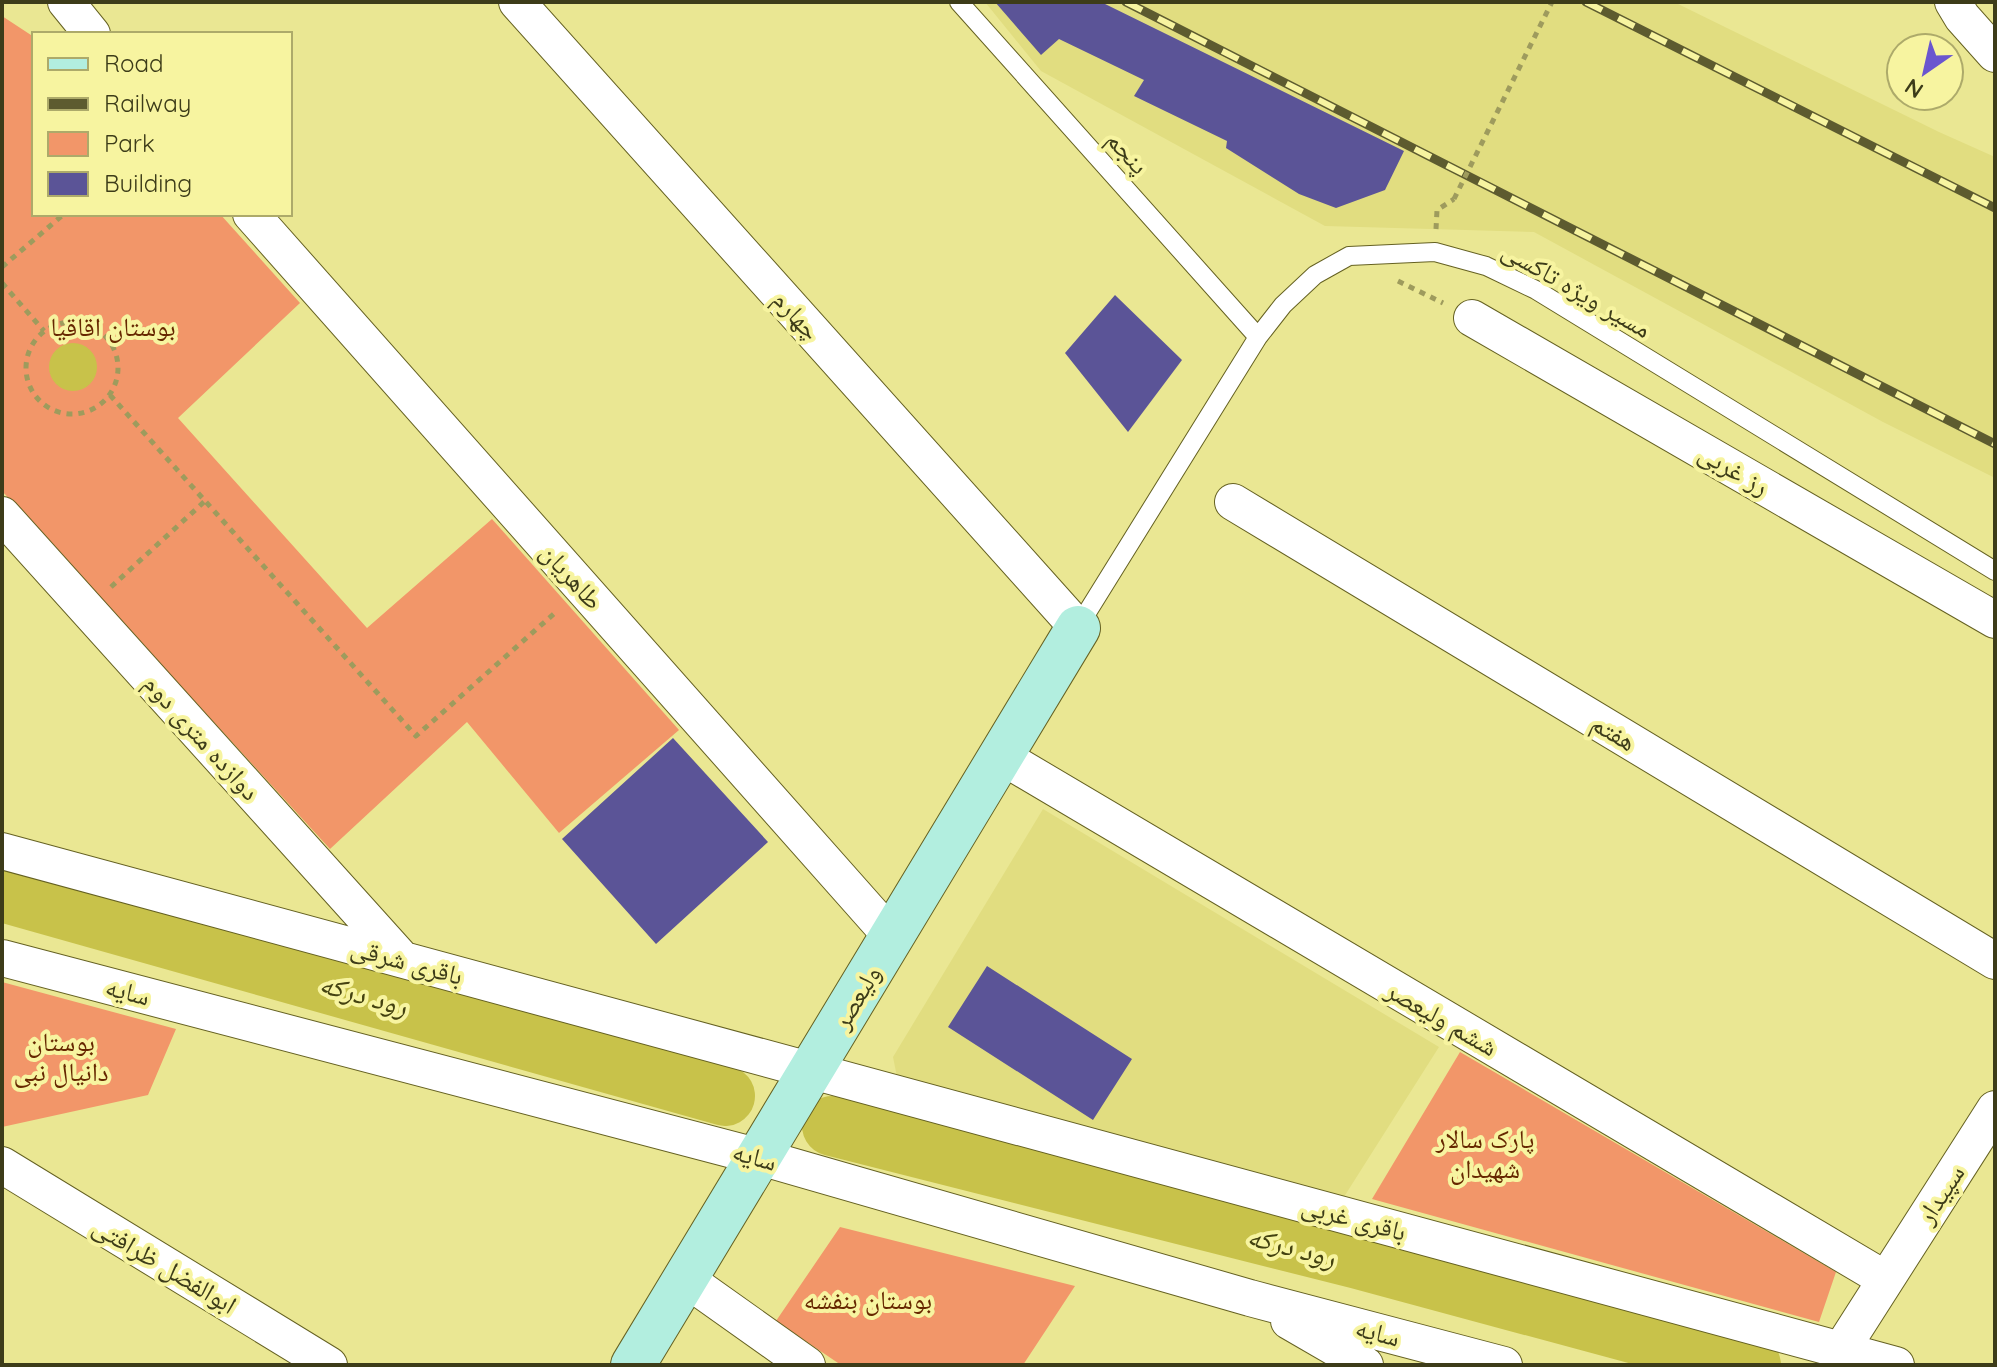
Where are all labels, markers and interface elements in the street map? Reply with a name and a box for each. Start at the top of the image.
legend [32,32,292,216]
north arrow [1885,32,1965,112]
text: Road [104,48,164,78]
text: N [1899,72,1928,105]
text: Railway [104,88,191,118]
street label: پنجم [1099,123,1156,181]
text: Park [104,128,155,158]
text: Building [104,168,192,198]
street label: مسیر ویژه تاکسی [1497,233,1657,345]
street label: چهارم [765,283,828,348]
park label: بوستان اقاقیا [50,310,176,343]
street label: رز غربی [1693,436,1775,502]
street label: طاهریان [534,536,610,616]
street label: دوازده متری دوم [135,667,267,808]
street label: هفتم [1585,706,1642,759]
street label: باقری شرقی [347,930,467,992]
street label: ولیعصر [824,959,888,1036]
water label: رود درکه [316,965,412,1023]
street label: سایه [102,969,154,1013]
street label: ششم ولیعصر [1379,972,1504,1064]
park label: بوستان دانیال نبی [13,1025,109,1088]
park label: پارک سالار شهیدان [1435,1122,1534,1185]
street label: سایه [729,1134,781,1178]
street label: سپیدار [1908,1158,1972,1231]
street label: باقری غربی [1298,1188,1410,1248]
street label: ابوالفضل ظرافتی [87,1209,243,1321]
water label: رود درکه [1244,1217,1340,1275]
park label: بوستان بنفشه [804,1283,932,1316]
street label: سایه [1352,1310,1404,1354]

